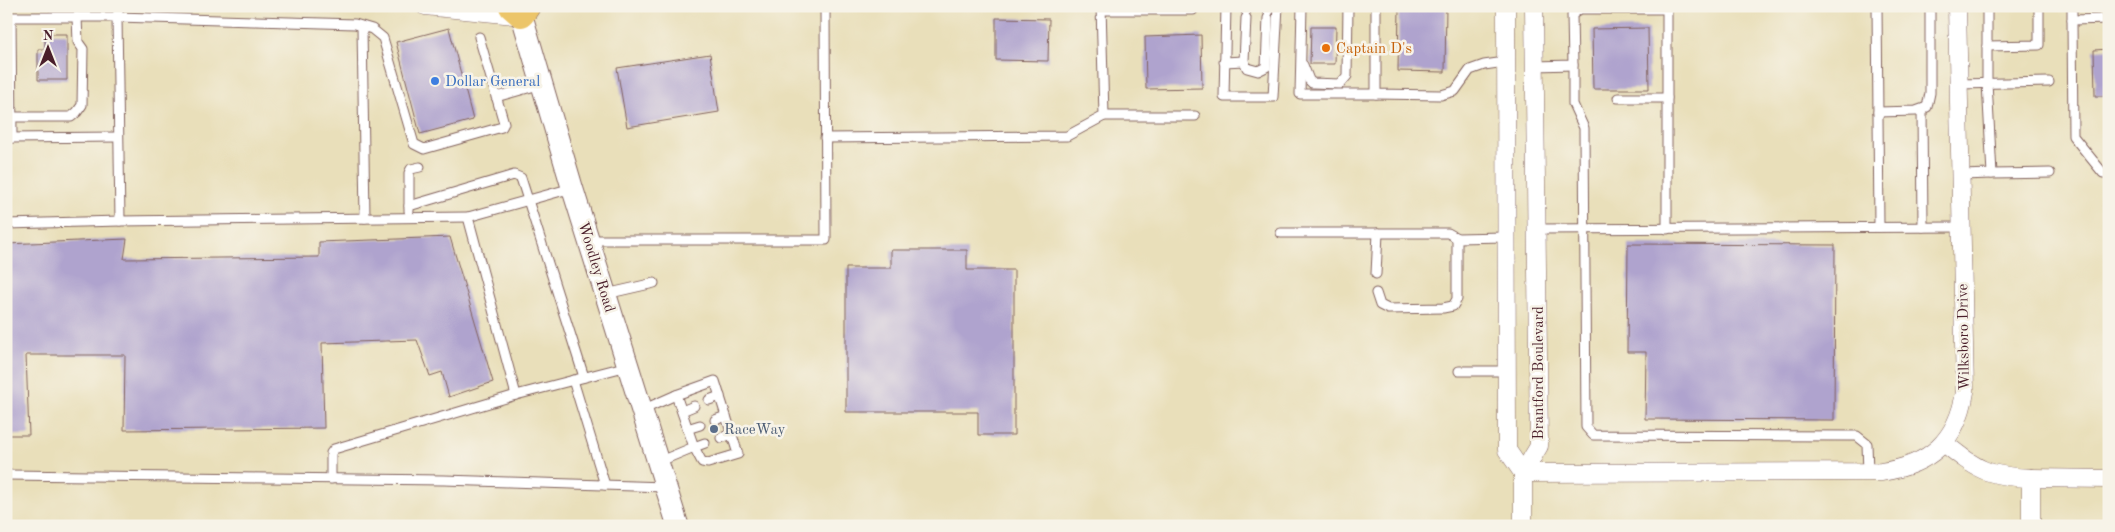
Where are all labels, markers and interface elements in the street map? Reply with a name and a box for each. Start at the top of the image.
north arrow [22,22,72,72]
text: N [43,29,54,43]
marker: Captain D's [1320,42,1332,54]
place label: Captain D's [1336,42,1412,57]
marker: Dollar General [429,75,441,87]
place label: Dollar General [445,75,540,90]
street label: Woodley Road [575,220,617,315]
street label: Wilksboro Drive [1956,283,1973,390]
street label: Brantford Boulevard [1532,306,1547,440]
marker: RaceWay [708,423,720,435]
place label: RaceWay [724,423,786,438]

